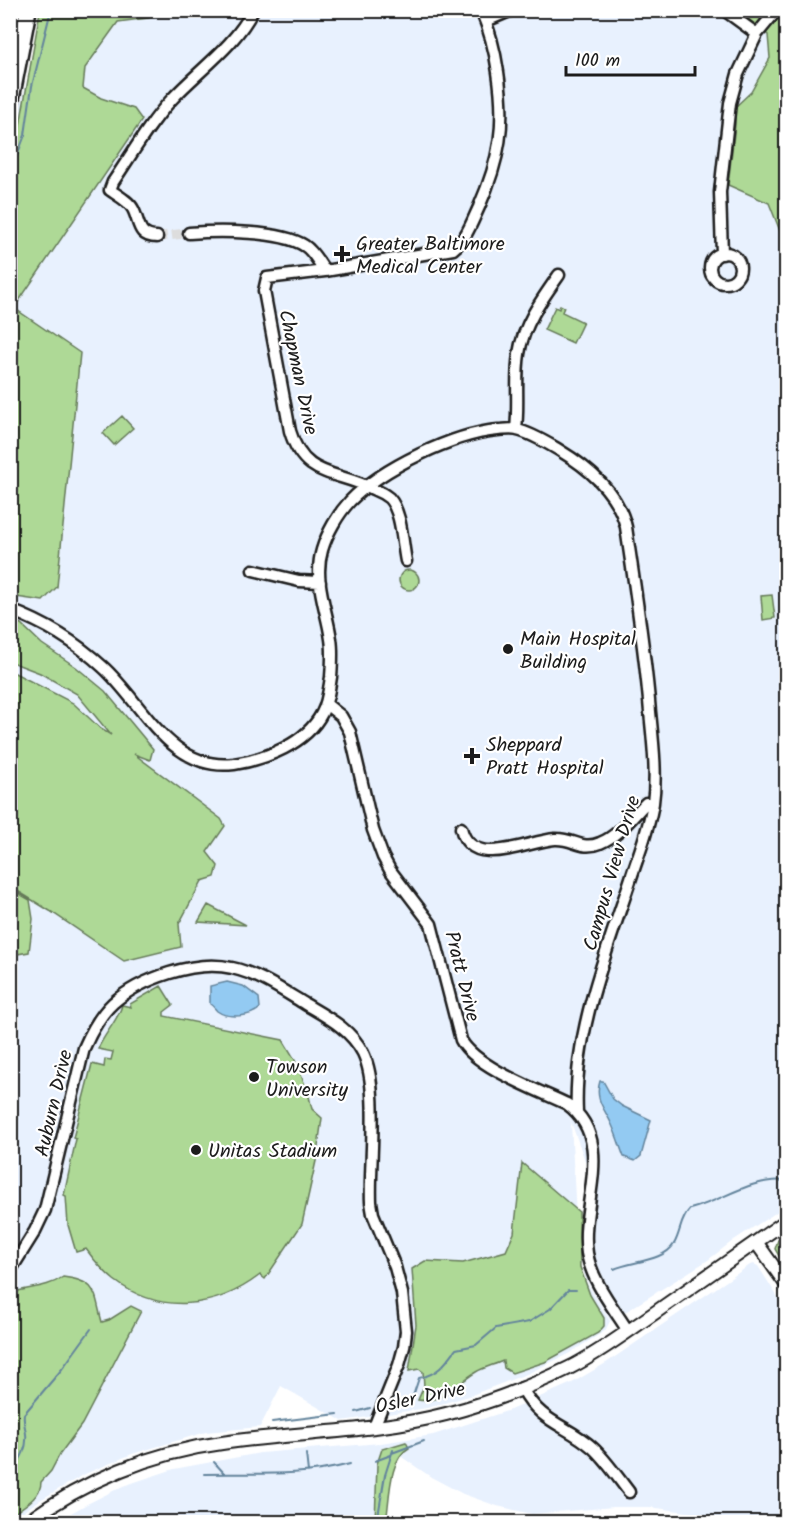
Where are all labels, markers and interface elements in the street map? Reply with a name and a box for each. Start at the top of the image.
scale bar [566,39,695,77]
text: 100 m [575,47,620,76]
place label: Greater Baltimore Medical Center [356,229,505,284]
marker: Greater Baltimore Medical Center [333,245,351,263]
street label: Chapman Drive [268,307,326,438]
place label: Main Hospital Building [520,624,636,679]
marker: Main Hospital Building [501,642,515,656]
place label: Sheppard Pratt Hospital [486,730,604,785]
marker: Sheppard Pratt Hospital [463,747,481,765]
street label: Campus View Drive [575,792,650,955]
street label: Pratt Drive [434,928,488,1025]
street label: Auburn Drive [27,1047,83,1160]
place label: Towson University [266,1052,348,1107]
marker: Towson University [247,1070,261,1084]
place label: Unitas Stadium [208,1136,337,1168]
marker: Unitas Stadium [189,1143,203,1157]
street label: Osler Drive [373,1374,468,1424]

